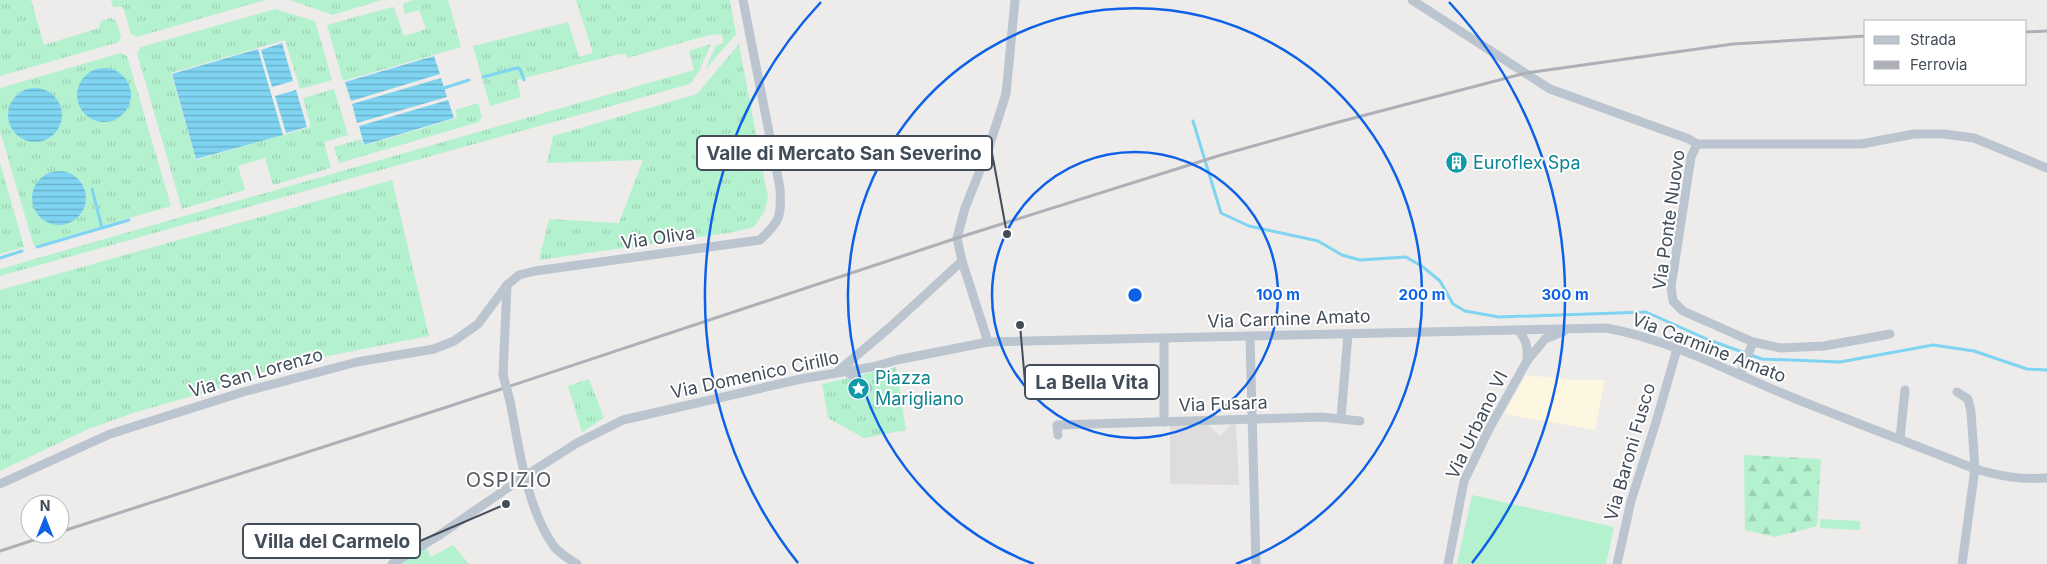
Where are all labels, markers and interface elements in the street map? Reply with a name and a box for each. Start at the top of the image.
legend [1864,20,2027,85]
text: Strada [1910,30,1956,49]
text: Ferrovia [1910,55,1967,74]
callout: Valle di Mercato San Severino [697,136,992,170]
text: Valle di Mercato San Severino [706,142,982,165]
street label: Via Ponte Nuovo [1648,149,1689,291]
building icon: Euroflex Spa [1445,151,1469,175]
place label: Euroflex Spa [1473,152,1581,173]
street label: Via Oliva [620,222,696,253]
text: 100 m [1256,285,1300,304]
text: 200 m [1399,285,1445,304]
text: 300 m [1541,285,1589,304]
centre of rings [1126,286,1144,304]
street label: Via Carmine Amato [1207,305,1371,332]
street label: Via Carmine Amato [1629,308,1789,387]
street label: Via San Lorenzo [186,343,325,402]
street label: Via Domenico Cirillo [669,346,841,403]
callout: La Bella Vita [1025,365,1159,399]
place label: Piazza Marigliano [875,367,964,409]
street label: Via Urbano VI [1441,367,1512,482]
text: La Bella Vita [1035,371,1149,394]
place icon: Piazza Marigliano [847,376,871,400]
street label: Via Baroni Fusco [1600,381,1659,523]
street label: Via Fusara [1178,391,1268,416]
district label: OSPIZIO [466,468,552,492]
north arrow [20,494,70,544]
text: N [40,497,50,514]
callout: Villa del Carmelo [243,524,420,558]
text: Villa del Carmelo [254,530,410,553]

